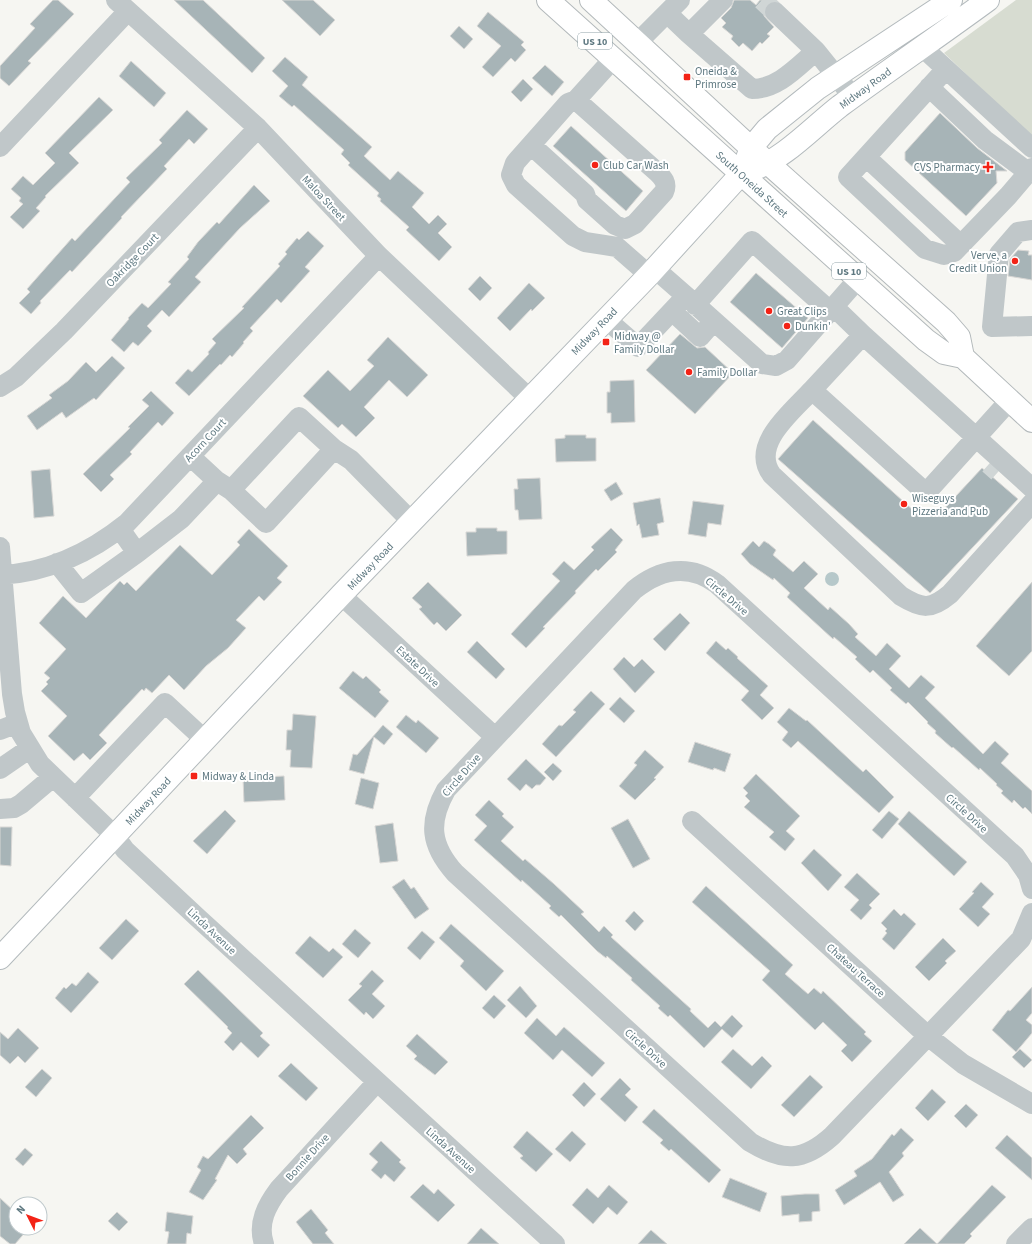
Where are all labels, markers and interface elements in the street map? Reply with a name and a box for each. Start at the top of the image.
road number: US 10 [578,33,612,49]
place label: Oneida & Primrose [695,64,737,92]
street label: Midway Road [836,64,894,112]
marker: Oneida & Primrose [682,72,692,82]
street label: South Oneida Street [712,148,791,221]
place label: Club Car Wash [603,158,669,173]
marker: Club Car Wash [590,160,600,170]
place label: CVS Pharmacy [914,160,980,175]
marker: CVS Pharmacy [983,162,993,172]
street label: Maloa Street [299,172,349,225]
street label: Oakridge Court [103,230,162,291]
place label: Verve, a Credit Union [949,248,1007,276]
marker: Verve, a Credit Union [1010,256,1020,266]
road number: US 10 [832,263,866,279]
street label: Midway Road [568,304,621,359]
place label: Great Clips [777,304,827,319]
marker: Great Clips [764,306,774,316]
place label: Dunkin' [795,319,831,334]
marker: Dunkin' [782,321,792,331]
place label: Midway @ Family Dollar [614,329,674,357]
marker: Midway @ Family Dollar [601,337,611,347]
place label: Family Dollar [697,365,757,380]
marker: Family Dollar [684,367,694,377]
street label: Acorn Court [181,415,230,465]
place label: Wiseguys Pizzeria and Pub [912,491,988,519]
marker: Wiseguys Pizzeria and Pub [899,499,909,509]
street label: Midway Road [344,539,397,594]
street label: Circle Drive [702,574,752,619]
street label: Estate Drive [393,642,443,691]
street label: Circle Drive [439,750,484,800]
place label: Midway & Linda [202,769,274,784]
marker: Midway & Linda [189,771,199,781]
street label: Midway Road [122,774,175,829]
street label: Circle Drive [942,790,991,837]
street label: Linda Avenue [184,905,240,958]
street label: Chateau Terrace [823,940,889,1001]
street label: Circle Drive [621,1025,670,1072]
street label: Linda Avenue [423,1124,479,1177]
street label: Bonnie Drive [282,1130,333,1184]
north arrow [8,1196,48,1236]
text: N [13,1202,29,1217]

